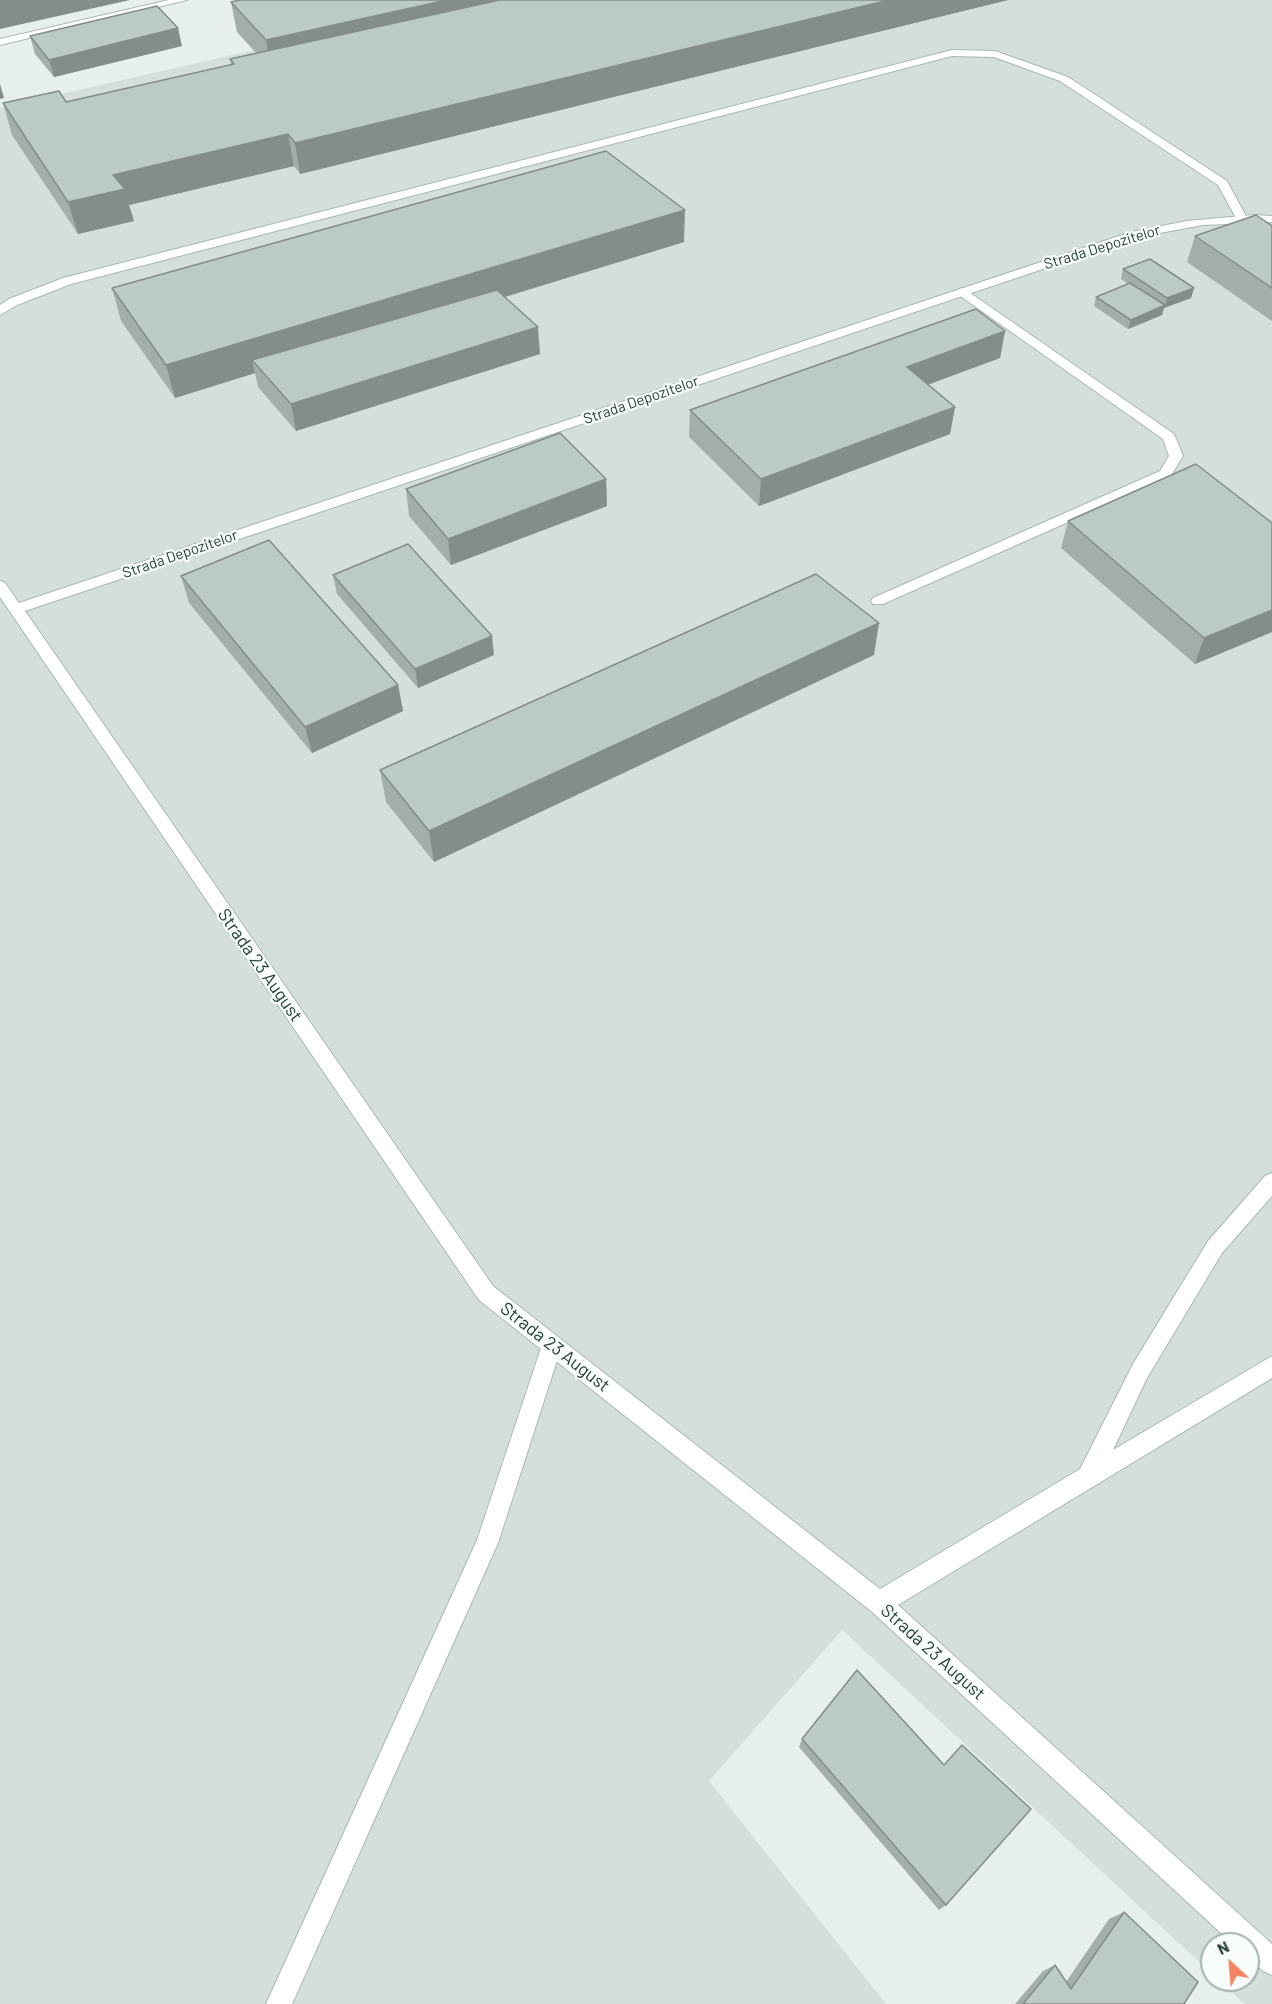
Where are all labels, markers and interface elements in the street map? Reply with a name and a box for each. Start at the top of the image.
street label: Strada Depozitelor [1042,221,1162,273]
street label: Strada Depozitelor [581,372,701,428]
street label: Strada Depozitelor [120,526,240,582]
street label: Strada 23 August [213,904,307,1026]
street label: Strada 23 August [496,1298,614,1396]
street label: Strada 23 August [876,1600,990,1704]
north arrow [1200,1932,1260,1992]
text: N [1214,1936,1232,1958]

